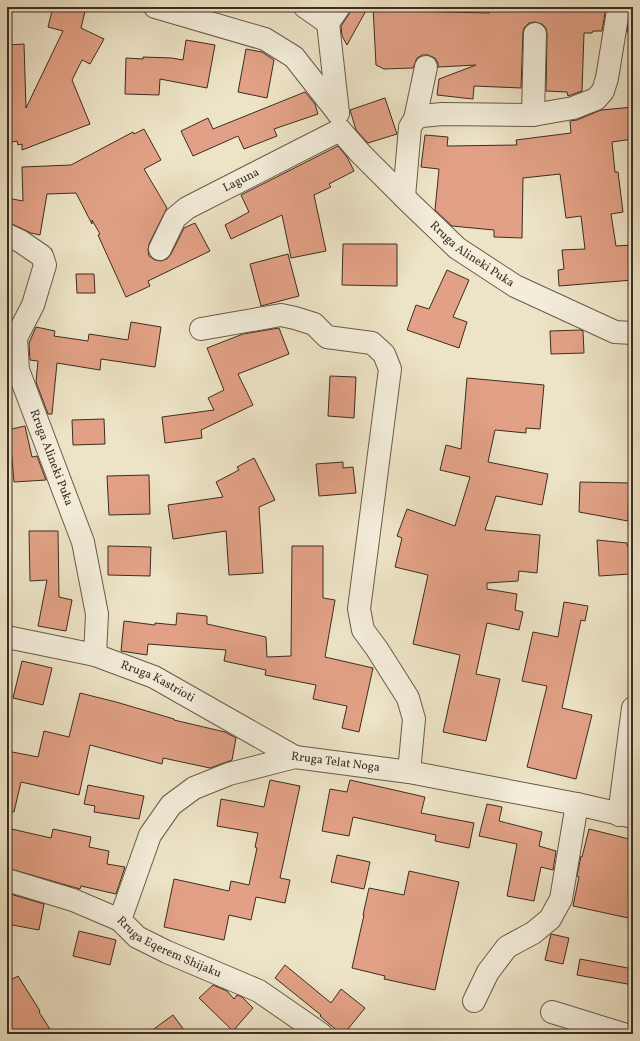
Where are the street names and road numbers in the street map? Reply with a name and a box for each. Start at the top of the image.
street label: Laguna [220,164,262,196]
street label: Rruga Alineki Puka [426,218,517,291]
street label: Rruga Alineki Puka [26,407,77,508]
street label: Rruga Kastrioti [118,657,198,707]
street label: Rruga Telat Noga [290,749,381,776]
street label: Rruga Eqerem Shijaku [113,913,224,982]

